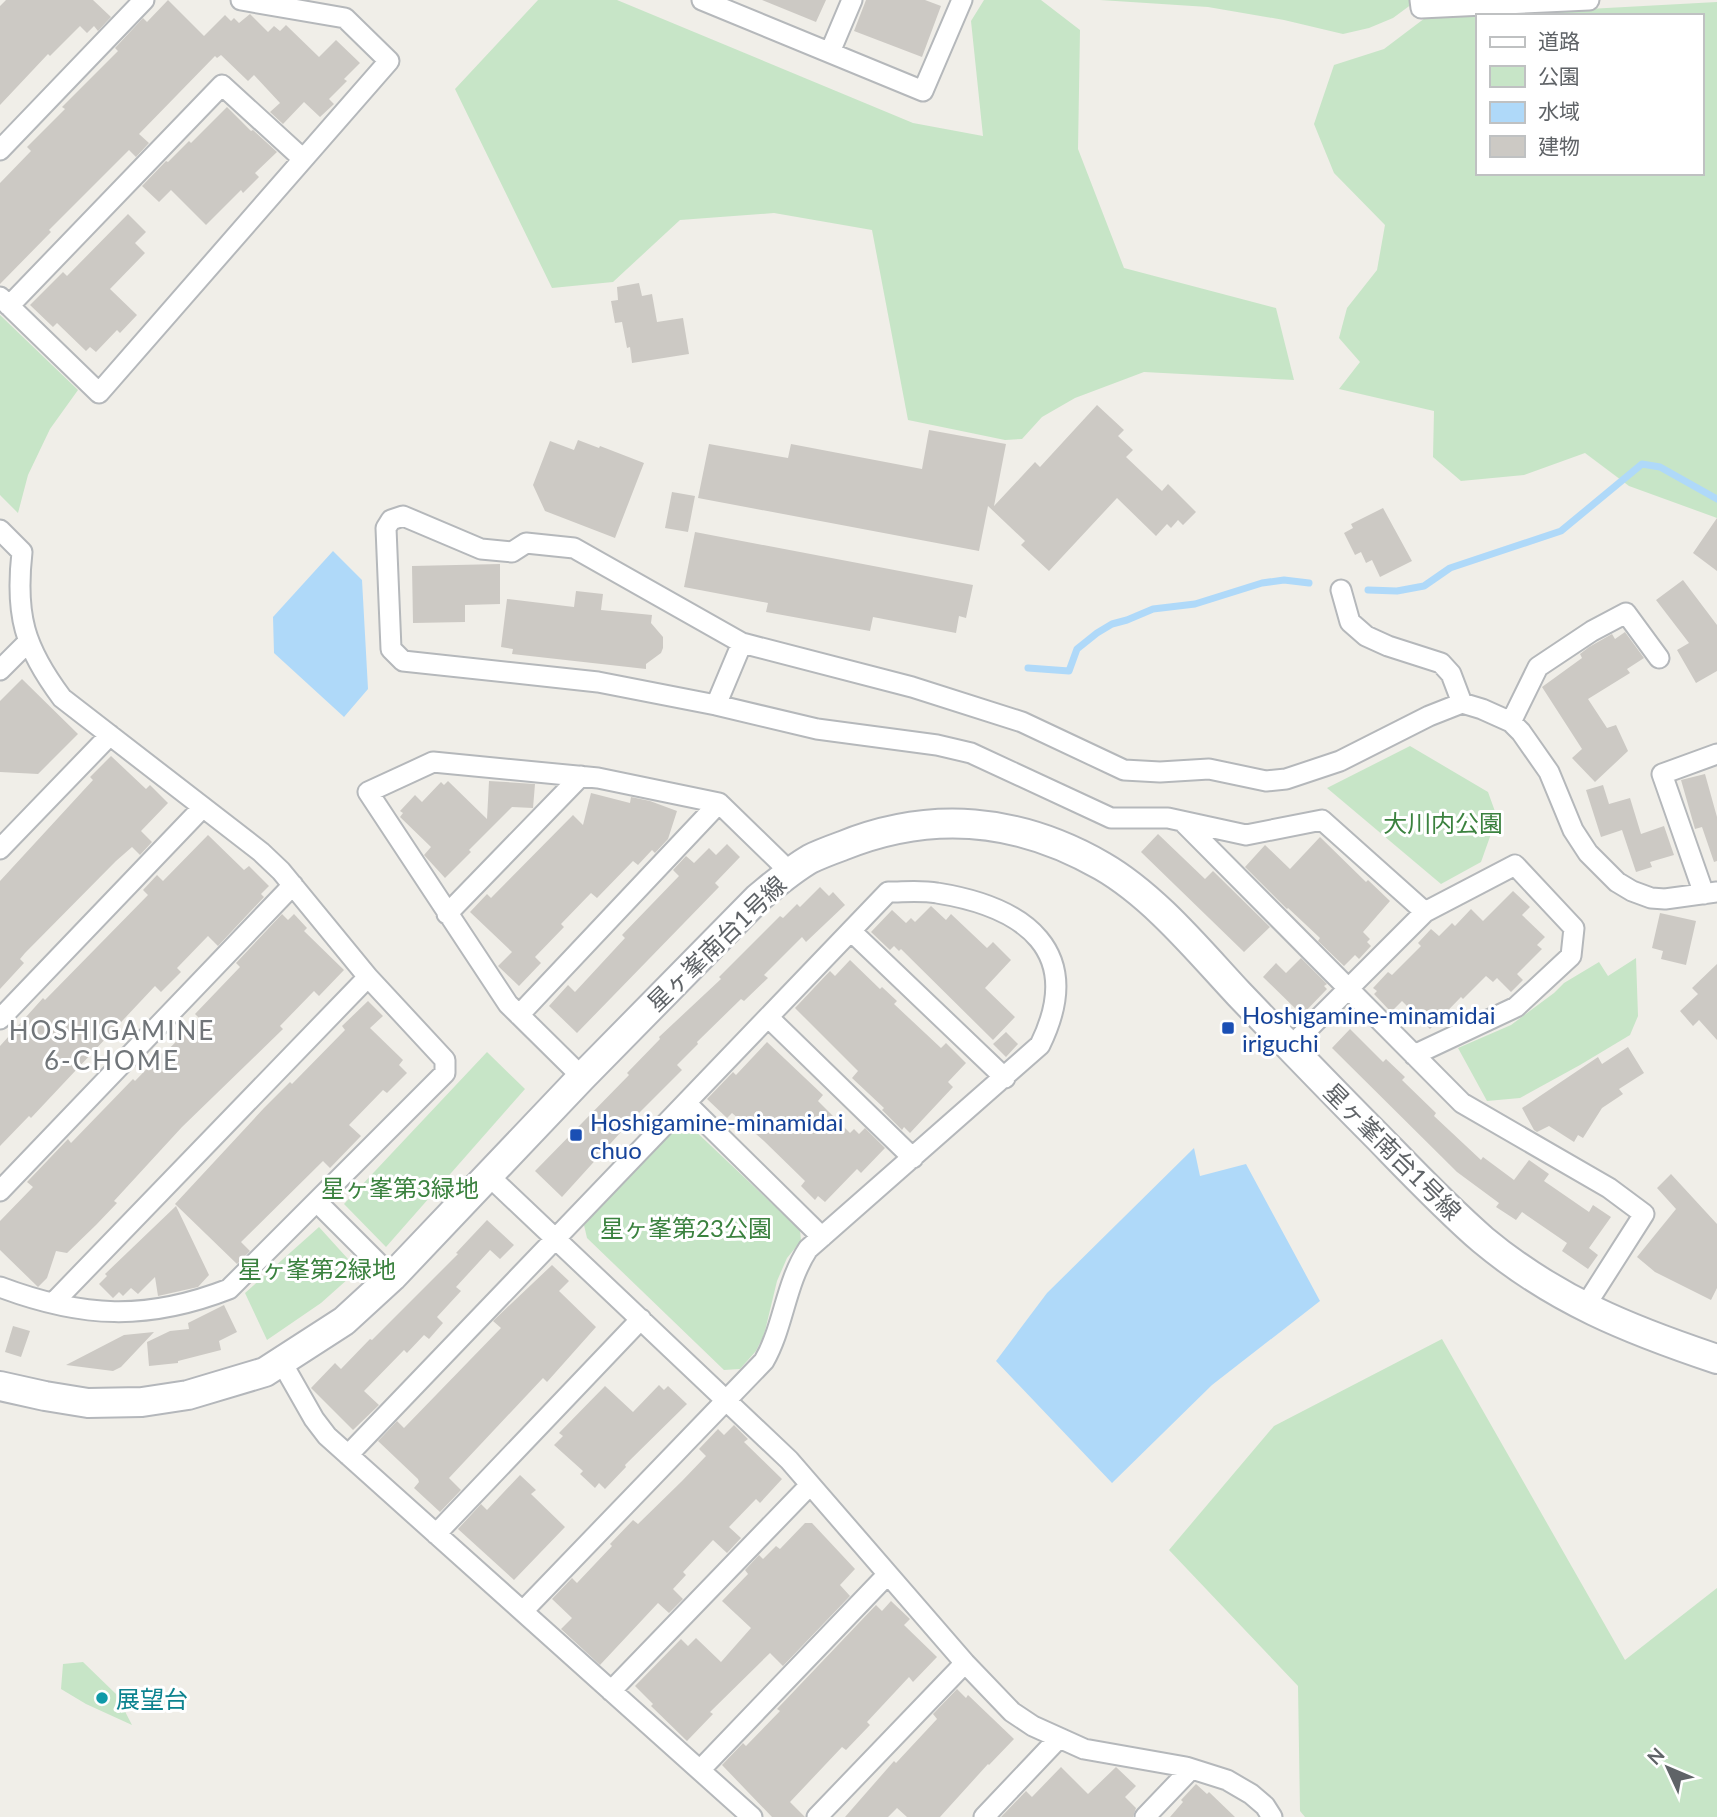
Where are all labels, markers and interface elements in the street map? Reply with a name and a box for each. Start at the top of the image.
legend [1476,14,1703,175]
text: 道路 [1538,28,1580,53]
text: 公園 [1538,63,1580,88]
text: 水域 [1538,98,1580,123]
text: 建物 [1538,133,1580,158]
park label: 大川内公園 [1383,808,1503,837]
street label: 星ヶ峯南台1号線 [640,869,792,1017]
place label: Hoshigamine-minamidai iriguchi [1242,1000,1495,1057]
district label: HOSHIGAMINE 6-CHOME [9,1014,215,1076]
marker: Hoshigamine-minamidai iriguchi [1220,1020,1236,1036]
street label: 星ヶ峯南台1号線 [1318,1076,1468,1226]
place label: Hoshigamine-minamidai chuo [590,1107,843,1164]
marker: Hoshigamine-minamidai chuo [568,1127,584,1143]
park label: 星ヶ峯第3緑地 [321,1173,479,1202]
park label: 星ヶ峯第23公園 [600,1213,772,1242]
park label: 星ヶ峯第2緑地 [238,1254,396,1283]
place label: 展望台 [116,1684,188,1713]
marker: 展望台 [94,1690,110,1706]
north arrow [1633,1733,1703,1803]
text: N [1642,1743,1669,1769]

